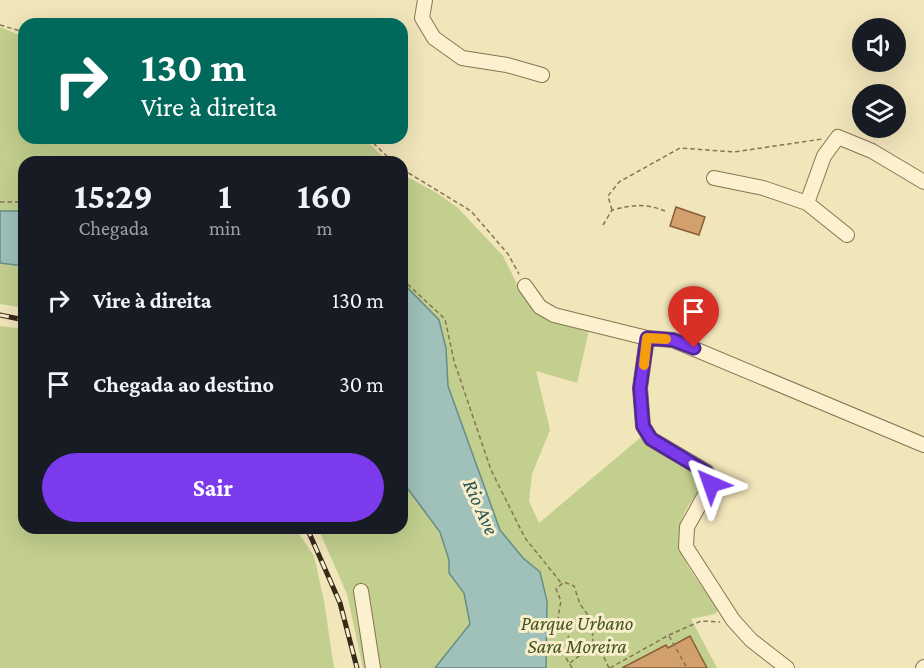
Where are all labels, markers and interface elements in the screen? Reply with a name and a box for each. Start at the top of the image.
map controls [852,18,906,138]
button: sound [852,18,906,72]
icon: right [42,42,120,120]
text: 130 m [141,43,246,90]
button: layers [852,84,906,138]
text: Vire à direita [141,92,277,122]
text: 15:29 [74,176,153,216]
text: 1 [218,176,232,216]
text: 160 [297,176,352,216]
text: Chegada [79,217,148,239]
text: min [209,217,241,239]
text: m [316,217,333,239]
icon: right [42,284,75,317]
pin [668,286,719,348]
text: Vire à direita [93,288,212,313]
text: 130 m [332,288,384,313]
icon: arrive [677,295,710,328]
icon: arrive [42,368,75,401]
text: Chegada ao destino [93,372,274,397]
text: 30 m [339,372,384,397]
position arrow [679,452,743,516]
button: Sair [42,453,384,522]
water label: Rio Ave [458,475,504,539]
park label: Parque Urbano Sara Moreira [521,612,633,657]

